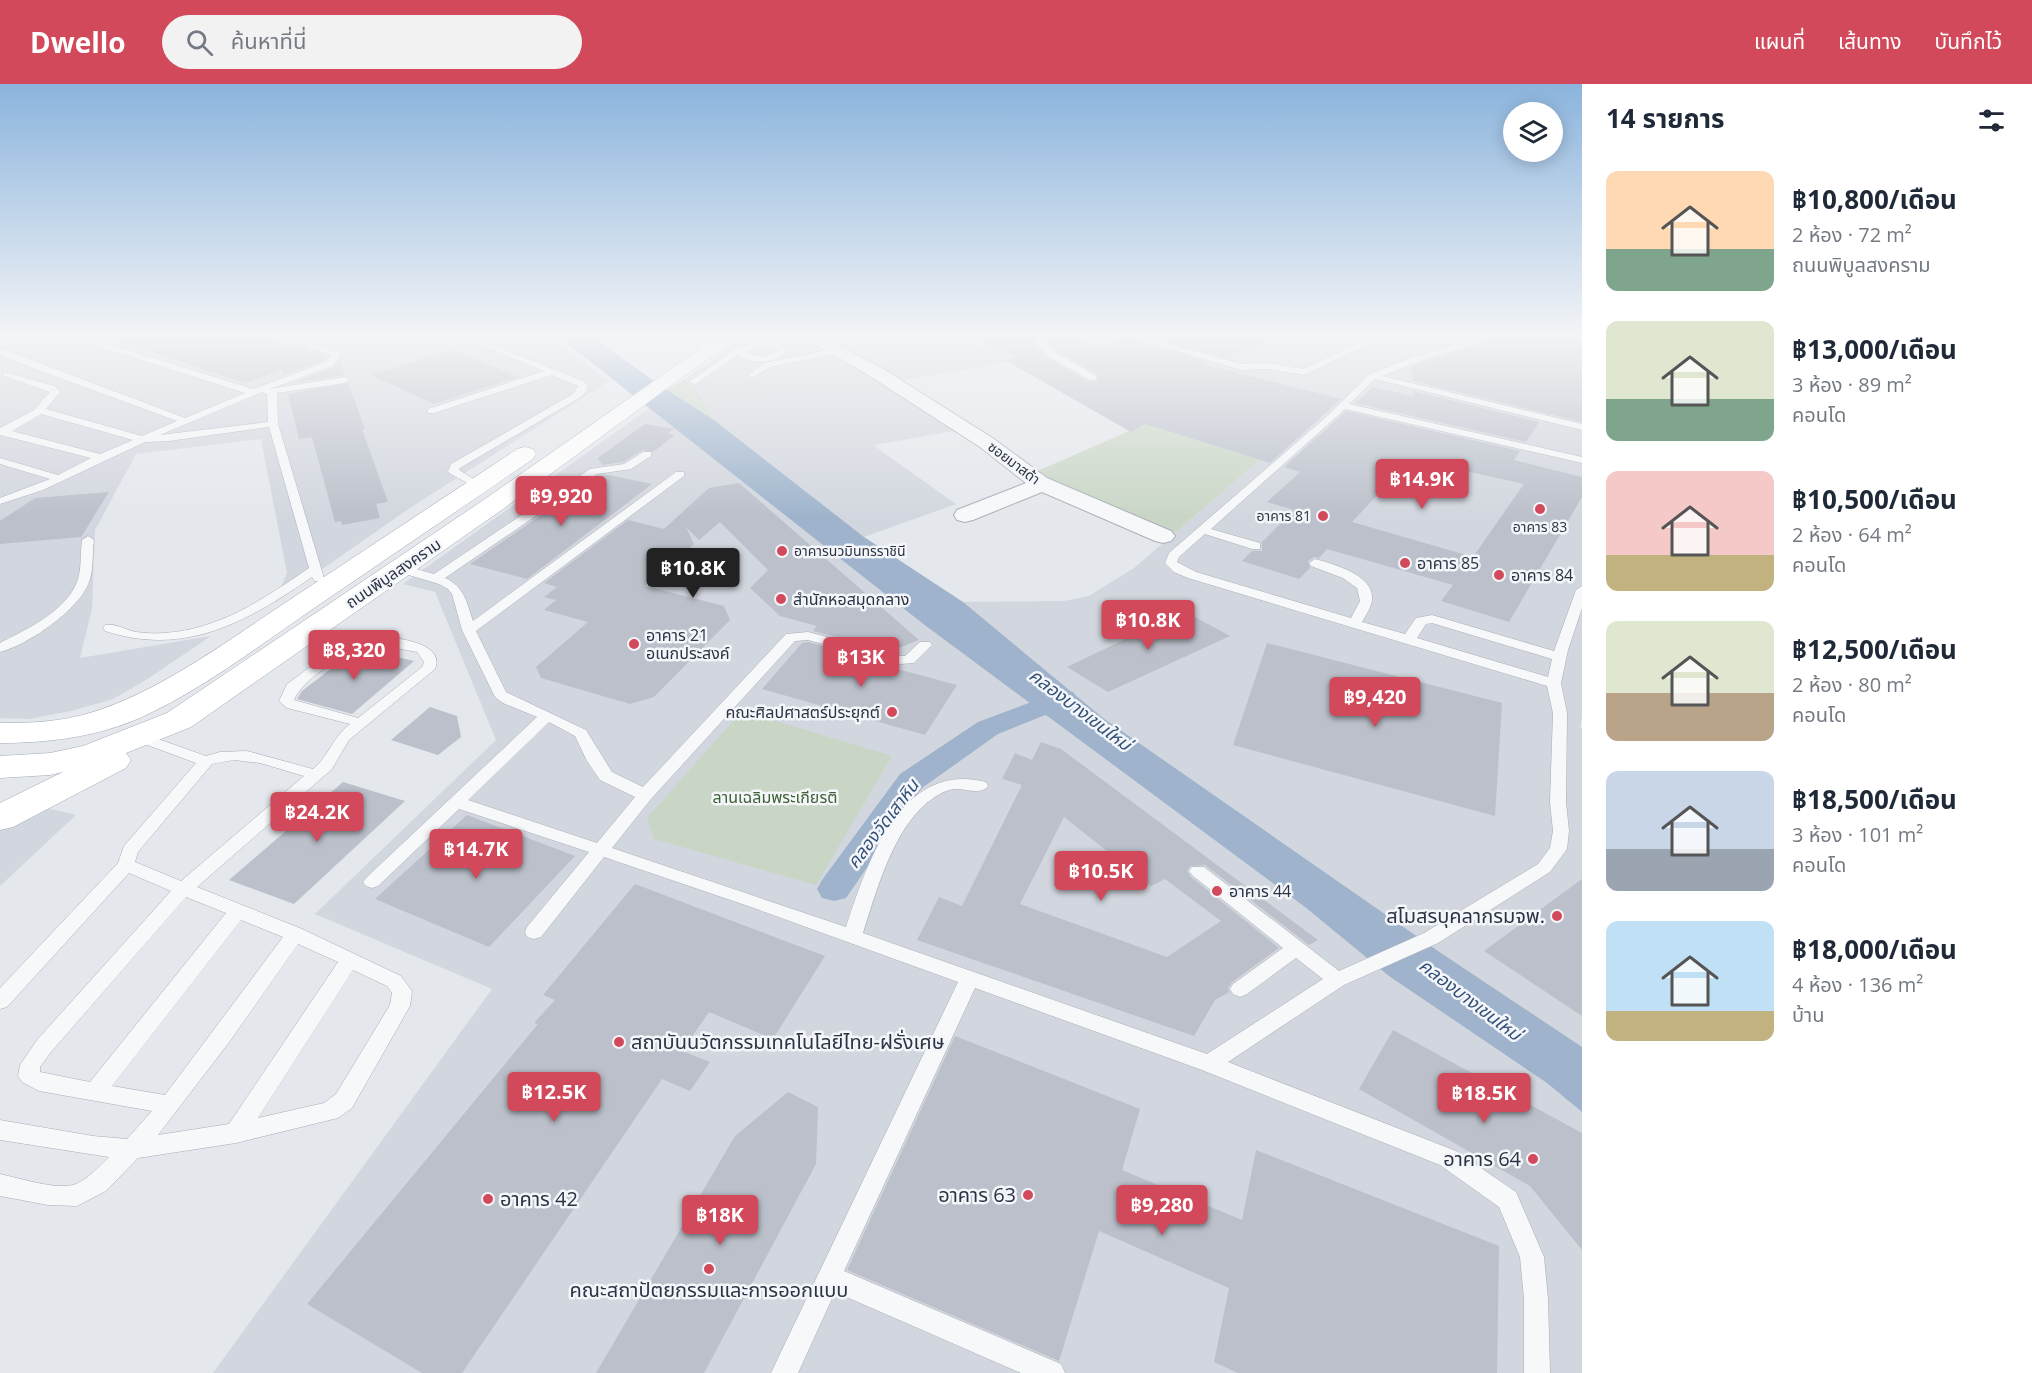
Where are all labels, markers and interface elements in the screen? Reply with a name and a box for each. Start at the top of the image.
search box [162,15,582,69]
text: Dwello [30,23,126,61]
text: ค้นหาที่นี่ [231,25,306,55]
icon: search [183,26,216,59]
text: แผนที่ [1754,27,1805,55]
text: เส้นทาง [1838,27,1902,55]
text: บันทึกไว้ [1935,27,2002,55]
text: 14 รายการ [1606,100,1724,136]
map controls [1503,102,1563,162]
button: layers [1503,102,1563,162]
icon: filters [1975,104,2008,137]
text: ฿10,800/เดือน [1792,181,1957,217]
icon: home [1654,195,1726,267]
text: 2 ห้อง · 72 m² [1792,221,1912,248]
text: ถนนพิบูลสงคราม [1792,251,1931,278]
text: ฿13,000/เดือน [1792,331,1957,367]
icon: home [1654,345,1726,417]
text: 3 ห้อง · 89 m² [1792,371,1912,398]
text: คอนโด [1792,401,1846,428]
street label: ซอยมาสด้า [984,437,1044,488]
pin: ฿14.9K [1373,459,1471,510]
text: ฿14.9K [1390,465,1454,492]
pin: ฿9,920 [512,476,610,527]
text: ฿10,500/เดือน [1792,481,1957,517]
text: ฿9,920 [529,482,593,509]
icon: home [1654,495,1726,567]
marker: อาคาร 83 [1533,502,1547,516]
place label: อาคาร 81 [1257,506,1311,525]
marker: อาคาร 81 [1316,509,1330,523]
place label: อาคาร 83 [1513,517,1567,536]
text: 2 ห้อง · 64 m² [1792,521,1912,548]
street label: ถนนพิบูลสงคราม [341,533,445,613]
place label: อาคารนวมินทรราชินี [794,541,906,560]
marker: อาคารนวมินทรราชินี [775,544,789,558]
pin: ฿10.8K [644,548,742,599]
text: คอนโด [1792,551,1846,578]
place label: อาคาร 85 [1417,552,1479,574]
text: ฿10.8K [661,554,725,581]
marker: อาคาร 85 [1398,556,1412,570]
place label: อาคาร 84 [1511,564,1573,586]
marker: อาคาร 84 [1492,568,1506,582]
place label: สำนักหอสมุดกลาง [793,588,909,610]
marker: สำนักหอสมุดกลาง [774,592,788,606]
pin: ฿10.8K [1099,600,1197,651]
text: ฿10.8K [1116,606,1180,633]
place label: อาคาร 21 อเนกประสงค์ [646,624,730,664]
pin: ฿8,320 [305,630,403,681]
text: ฿12,500/เดือน [1792,631,1957,667]
text: ฿8,320 [322,636,386,663]
marker: อาคาร 21 อเนกประสงค์ [627,637,641,651]
pin: ฿13K [825,637,897,688]
text: ฿13K [837,643,885,670]
icon: home [1654,645,1726,717]
water label: คลองบางเขนใหม่ [1025,663,1139,757]
text: 2 ห้อง · 80 m² [1792,671,1912,698]
pin: ฿9,420 [1326,677,1424,728]
text: ฿9,420 [1343,683,1407,710]
place label: คณะศิลปศาสตร์ประยุกต์ [726,701,880,723]
text: คอนโด [1792,701,1846,728]
marker: คณะศิลปศาสตร์ประยุกต์ [885,705,899,719]
water label: คลองวัดเสาหิน [841,773,924,873]
text: ฿18,500/เดือน [1792,781,1957,817]
park label: ลานเฉลิมพระเกียรติ [713,786,837,808]
pin: ฿24.2K [268,792,366,843]
icon: home [1654,795,1726,867]
text: ฿24.2K [285,798,349,825]
text: 3 ห้อง · 101 m² [1792,821,1923,848]
pin: ฿14.7K [427,829,525,880]
text: ฿14.7K [444,835,508,862]
pin: ฿10.5K [1052,851,1150,902]
text: คอนโด [1792,851,1846,878]
text: ฿10.5K [1069,857,1133,884]
place label: อาคาร 44 [1229,880,1291,902]
marker: อาคาร 44 [1210,884,1224,898]
place label: สโมสรบุคลากรมจพ. [1386,902,1545,929]
marker: สโมสรบุคลากรมจพ. [1550,909,1564,923]
text: ฿18,000/เดือน [1792,931,1957,967]
icon: home [1654,945,1726,1017]
water label: คลองบางเขนใหม่ [1415,953,1529,1047]
text: 4 ห้อง · 136 m² [1792,971,1923,998]
text: บ้าน [1792,1001,1824,1028]
place label: สถาบันนวัตกรรมเทคโนโลยีไทย-ฝรั่งเศษ [631,1028,945,1055]
marker: สถาบันนวัตกรรมเทคโนโลยีไทย-ฝรั่งเศษ [612,1035,626,1049]
pin: ฿12.5K [505,1072,603,1123]
pin: ฿18.5K [1435,1073,1533,1124]
text: ฿12.5K [522,1078,586,1105]
text: ฿18.5K [1452,1079,1516,1106]
place label: อาคาร 64 [1443,1145,1522,1172]
marker: อาคาร 64 [1526,1152,1540,1166]
place label: อาคาร 63 [938,1181,1016,1208]
place label: อาคาร 42 [500,1185,578,1212]
pin: ฿9,280 [1113,1185,1211,1236]
marker: อาคาร 63 [1021,1188,1035,1202]
text: ฿9,280 [1130,1191,1194,1218]
marker: อาคาร 42 [481,1192,495,1206]
pin: ฿18K [684,1195,756,1246]
text: ฿18K [696,1201,744,1228]
marker: คณะสถาปัตยกรรมและการออกแบบ [702,1262,716,1276]
place label: คณะสถาปัตยกรรมและการออกแบบ [570,1276,848,1303]

